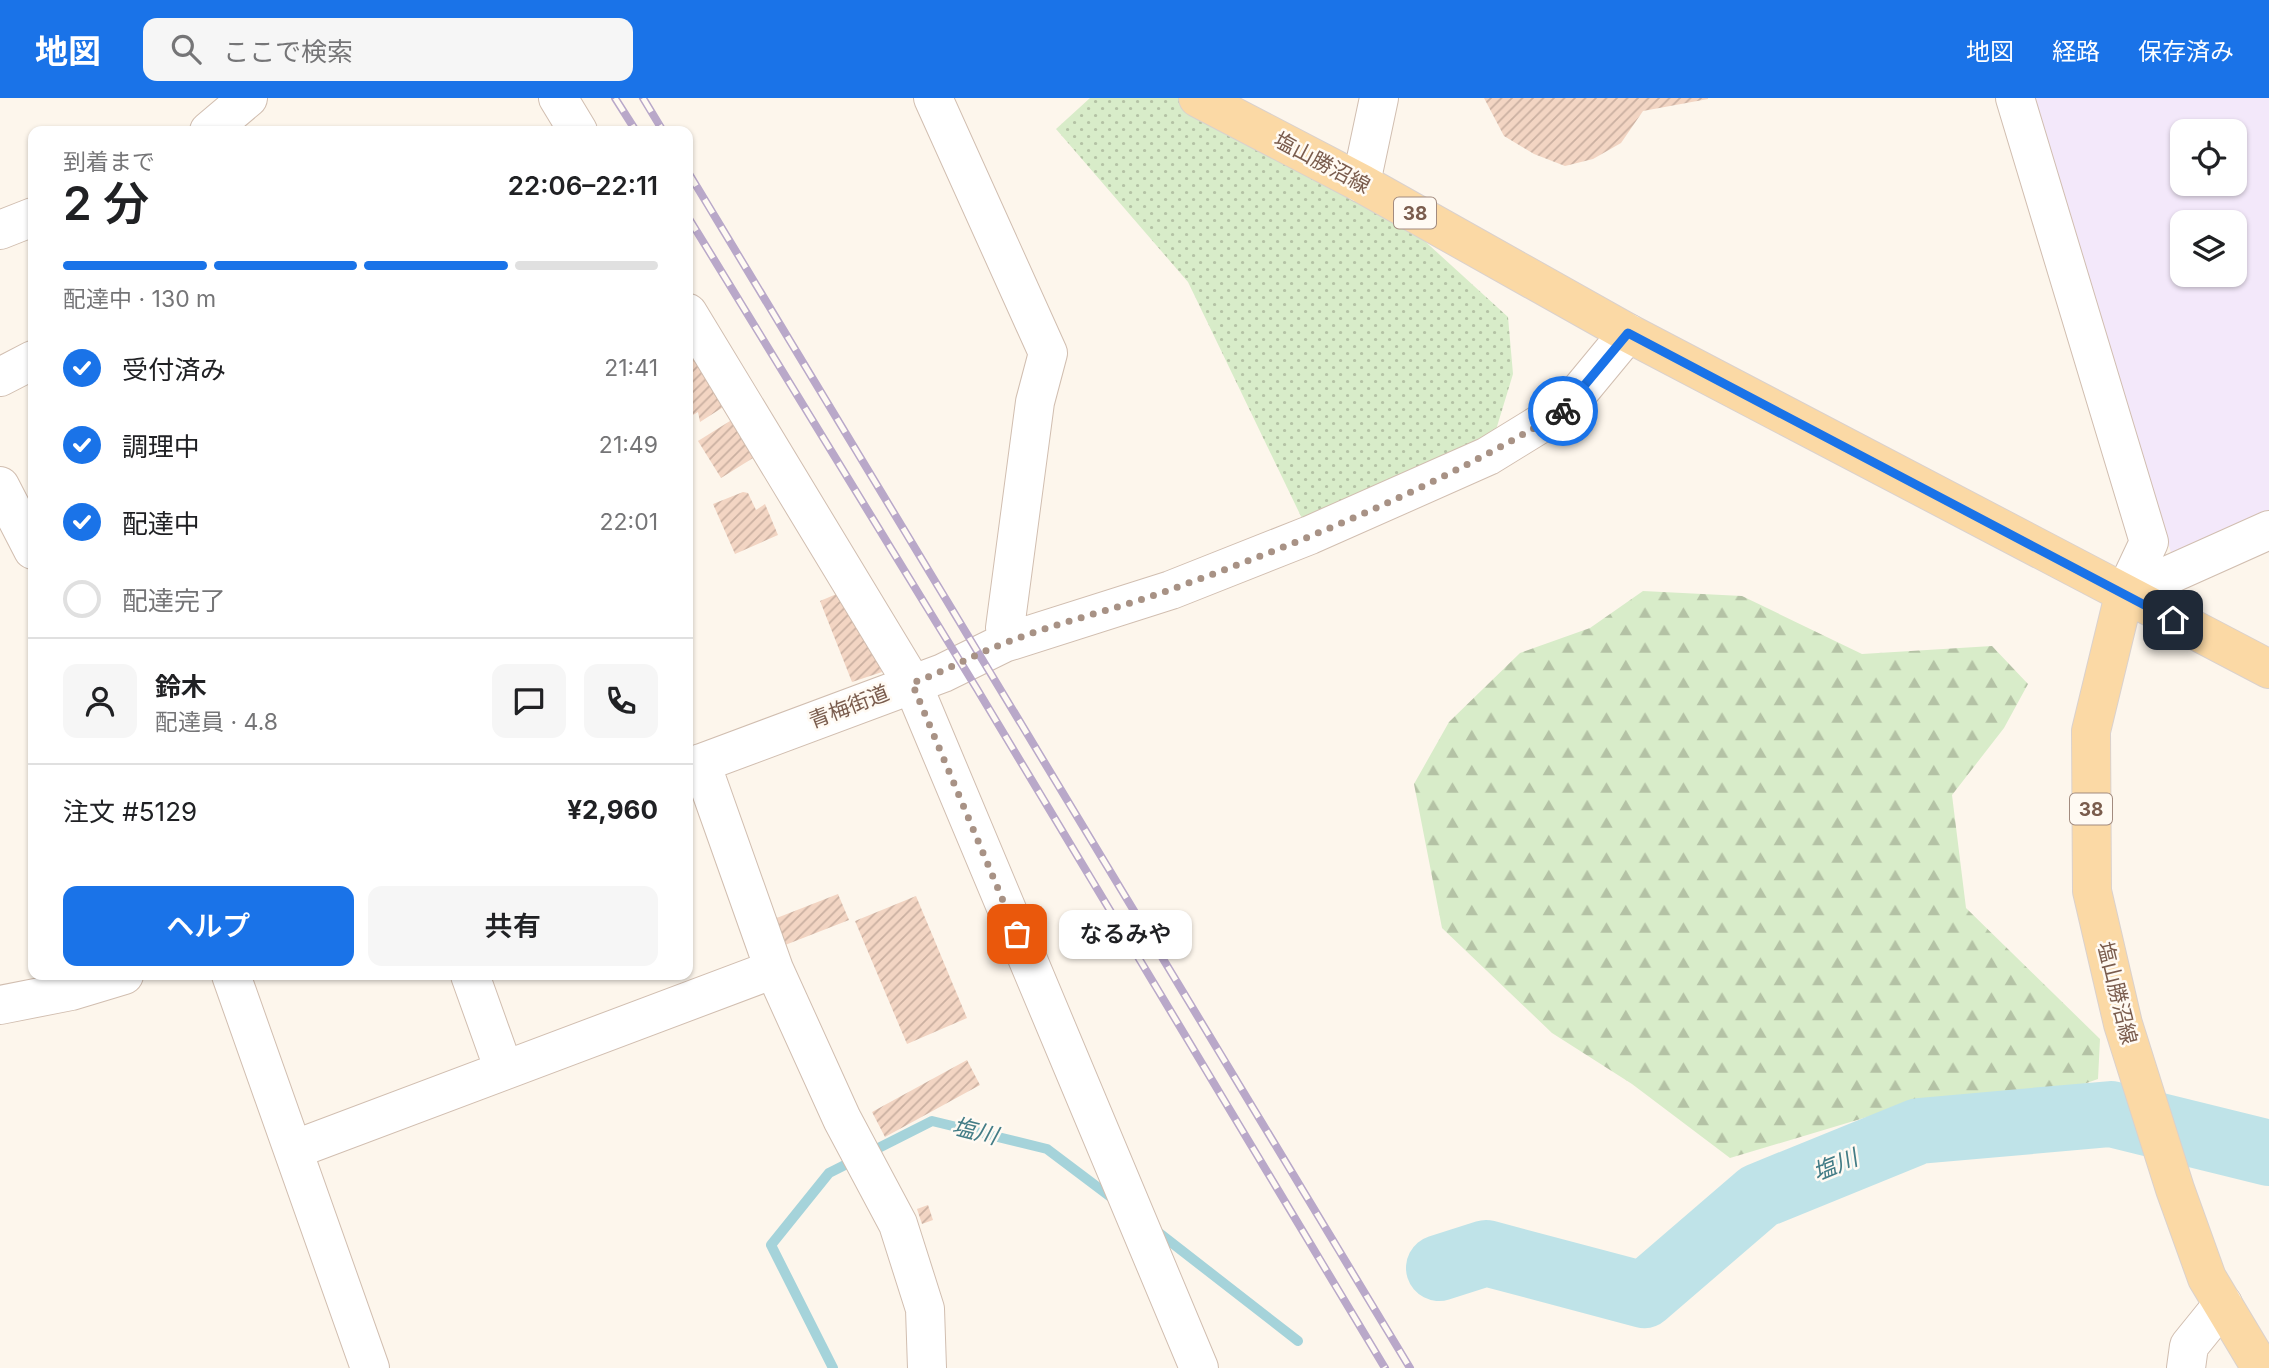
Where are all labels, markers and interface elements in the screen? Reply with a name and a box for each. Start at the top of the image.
search box [143,18,633,81]
icon: search [167,30,205,68]
text: 地図 [35,31,101,71]
text: ここで検索 [223,36,353,67]
text: 地図 [1966,37,2014,66]
text: 経路 [2052,37,2100,66]
text: 保存済み [2138,37,2234,66]
map controls [2170,119,2247,287]
button: locate [2170,119,2247,196]
street label: 塩山勝沼線 [1270,127,1374,198]
text: 到着まで [63,148,155,176]
text: 22:06–22:11 [508,170,658,201]
text: 2 分 [63,175,149,231]
road number: 38 [1394,197,1436,228]
button: layers [2170,210,2247,287]
text: 配達中 · 130 m [63,285,216,313]
icon: check [63,349,101,387]
text: 受付済み [122,354,226,385]
text: 21:41 [604,354,658,382]
courier [1528,376,1598,446]
icon: bike [1544,392,1582,430]
icon: check [63,426,101,464]
text: 調理中 [122,431,200,462]
text: 21:49 [599,431,658,459]
icon: check [63,503,101,541]
text: 配達中 [122,508,200,539]
text: 22:01 [599,508,658,536]
text: 配達完了 [122,585,226,616]
pin [2143,590,2203,650]
icon: home [2154,601,2192,639]
button: person [63,664,137,738]
button: chat [492,664,566,738]
button: phone [584,664,658,738]
text: 鈴木 [155,671,207,702]
street label: 青梅街道 [805,680,893,733]
text: 配達員 · 4.8 [155,708,278,736]
text: ¥2,960 [567,794,658,825]
road number: 38 [2070,794,2112,824]
text: 注文 #5129 [63,796,197,827]
button: ヘルプ [63,886,354,966]
button: 共有 [368,886,658,966]
pin [987,904,1047,964]
callout: なるみや [1059,910,1192,958]
icon: bag [998,915,1036,953]
text: なるみや [1080,920,1172,948]
street label: 塩山勝沼線 [2093,939,2142,1047]
water label: 塩川 [949,1112,1004,1151]
water label: 塩川 [1808,1142,1864,1187]

